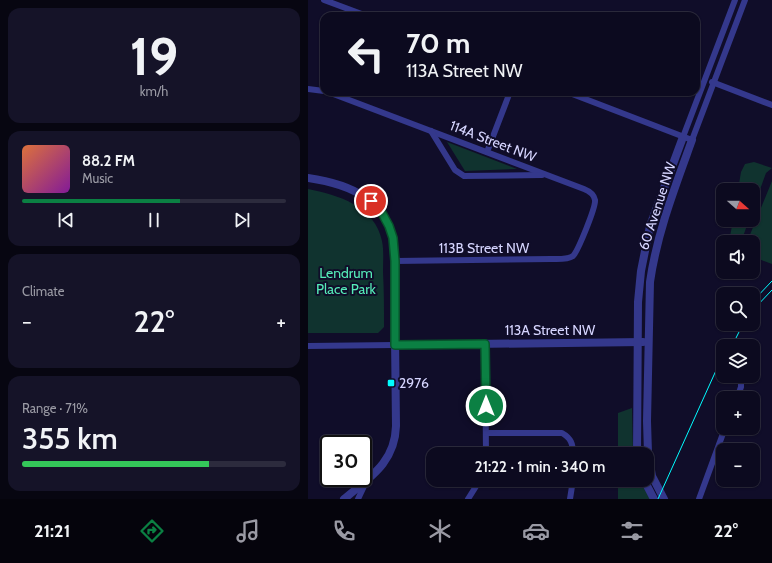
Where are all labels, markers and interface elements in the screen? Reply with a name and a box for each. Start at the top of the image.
text: 19 [130,25,178,88]
text: 70 m [406,26,470,60]
icon: left [340,28,392,80]
text: 113A Street NW [406,60,523,82]
text: km/h [140,83,168,99]
street label: 114A Street NW [447,116,540,166]
text: 88.2 FM [82,152,135,170]
street label: 60 Avenue NW [634,159,680,252]
text: Music [82,170,113,186]
north arrow [716,183,760,227]
map controls [716,183,760,487]
pin [354,184,388,218]
icon: arrive [360,190,382,212]
icon: previous [55,209,77,231]
icon: pause [143,209,165,231]
icon: next [231,209,253,231]
button: sound [716,235,760,279]
street label: 113B Street NW [439,239,530,257]
park label: Lendrum Place Park [316,264,377,298]
text: Climate [22,283,64,299]
button: search [716,287,760,331]
text: 22° [134,303,174,340]
text: − [22,308,32,335]
text: + [276,308,286,335]
street label: 113A Street NW [505,321,596,339]
button: layers [716,339,760,383]
place label: 2976 [399,374,429,392]
marker: 2976 [386,378,396,388]
position arrow [465,385,507,427]
button: + [716,391,760,435]
text: Range · 71% [22,400,88,416]
text: 355 km [22,420,118,457]
speed limit sign: 30 [320,435,372,487]
button: − [716,443,760,487]
text: 21:22 · 1 min · 340 m [475,458,605,476]
icon: directions [138,517,166,545]
icon: music [234,517,262,545]
icon: phone [330,517,358,545]
icon: climate [426,517,454,545]
icon: car [522,517,550,545]
icon: filters [618,517,646,545]
text: 21:21 [34,520,70,542]
text: 22° [714,520,738,542]

